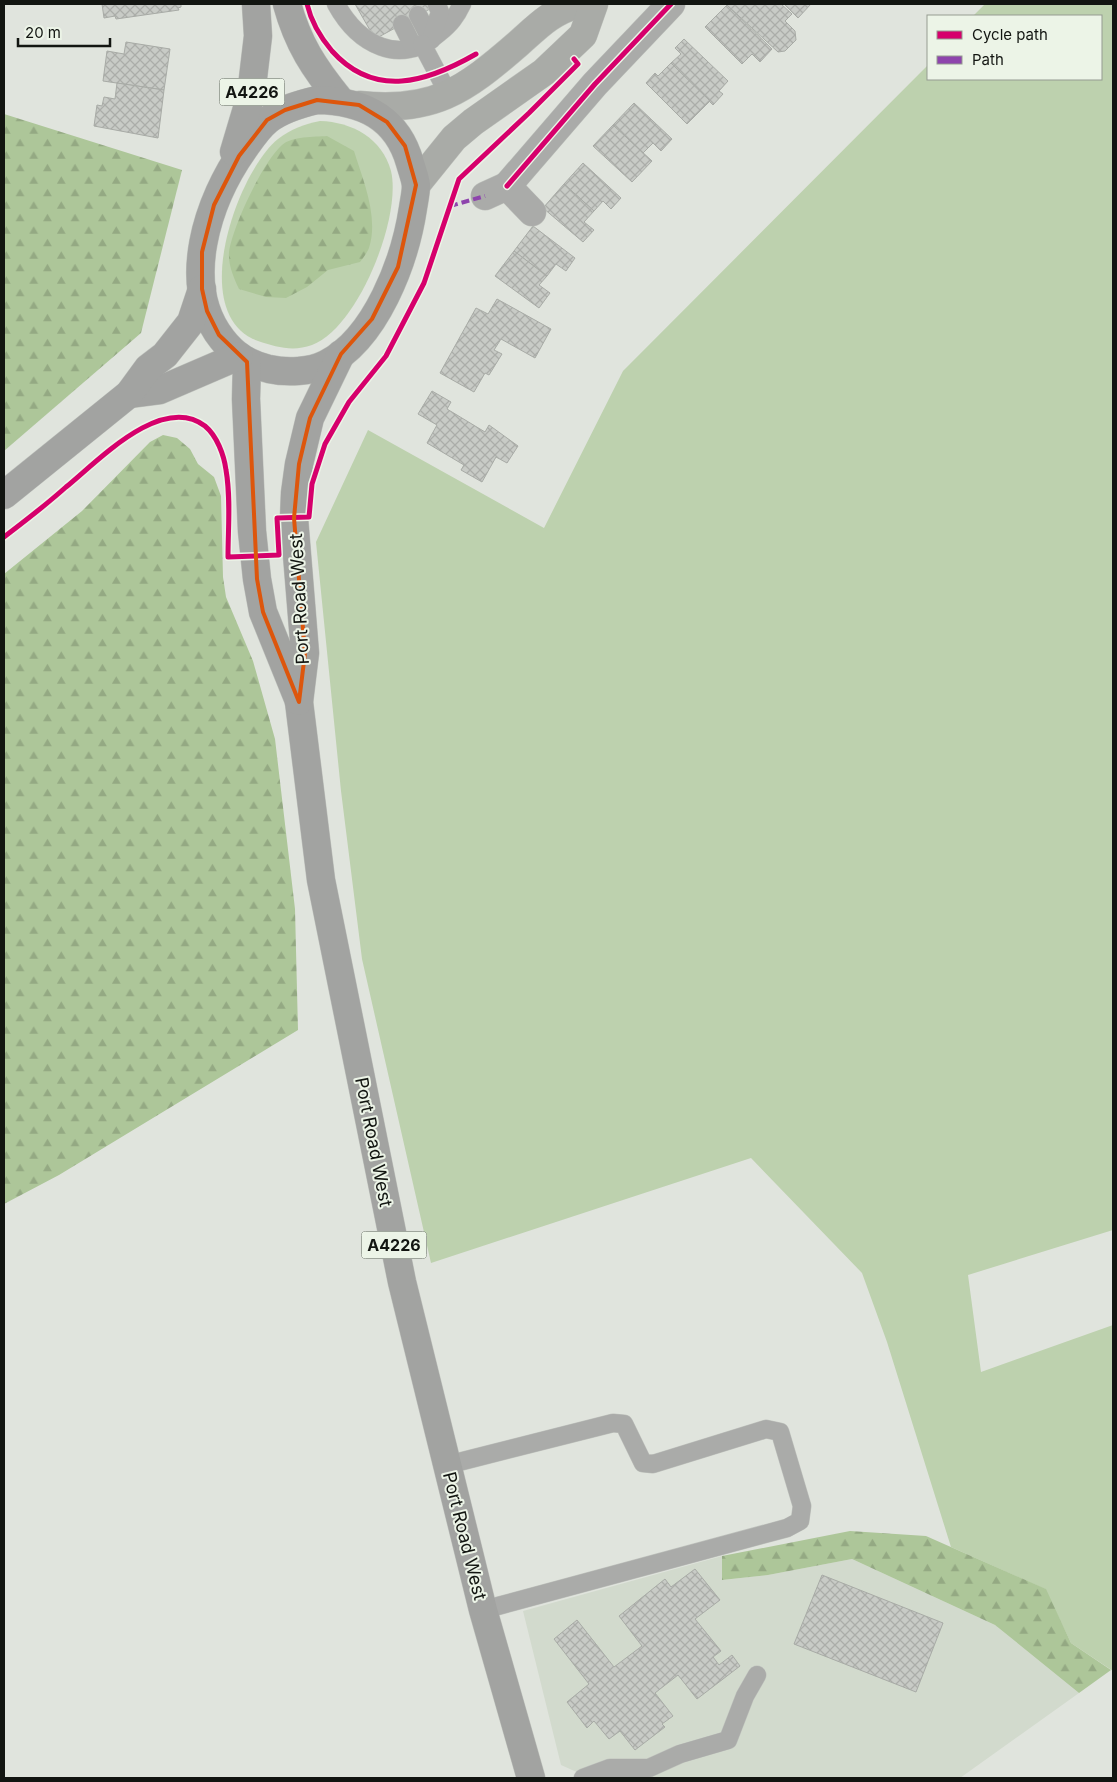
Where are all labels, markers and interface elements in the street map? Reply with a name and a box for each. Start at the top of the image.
scale bar [18,15,110,47]
legend [927,15,1102,80]
text: 20 m [25,23,61,42]
text: Cycle path [972,25,1048,44]
text: Path [972,50,1004,69]
road number: A4226 [220,78,284,105]
street label: Port Road West [285,533,313,665]
street label: Port Road West [351,1076,397,1209]
road number: A4226 [362,1232,426,1258]
street label: Port Road West [439,1470,491,1602]

